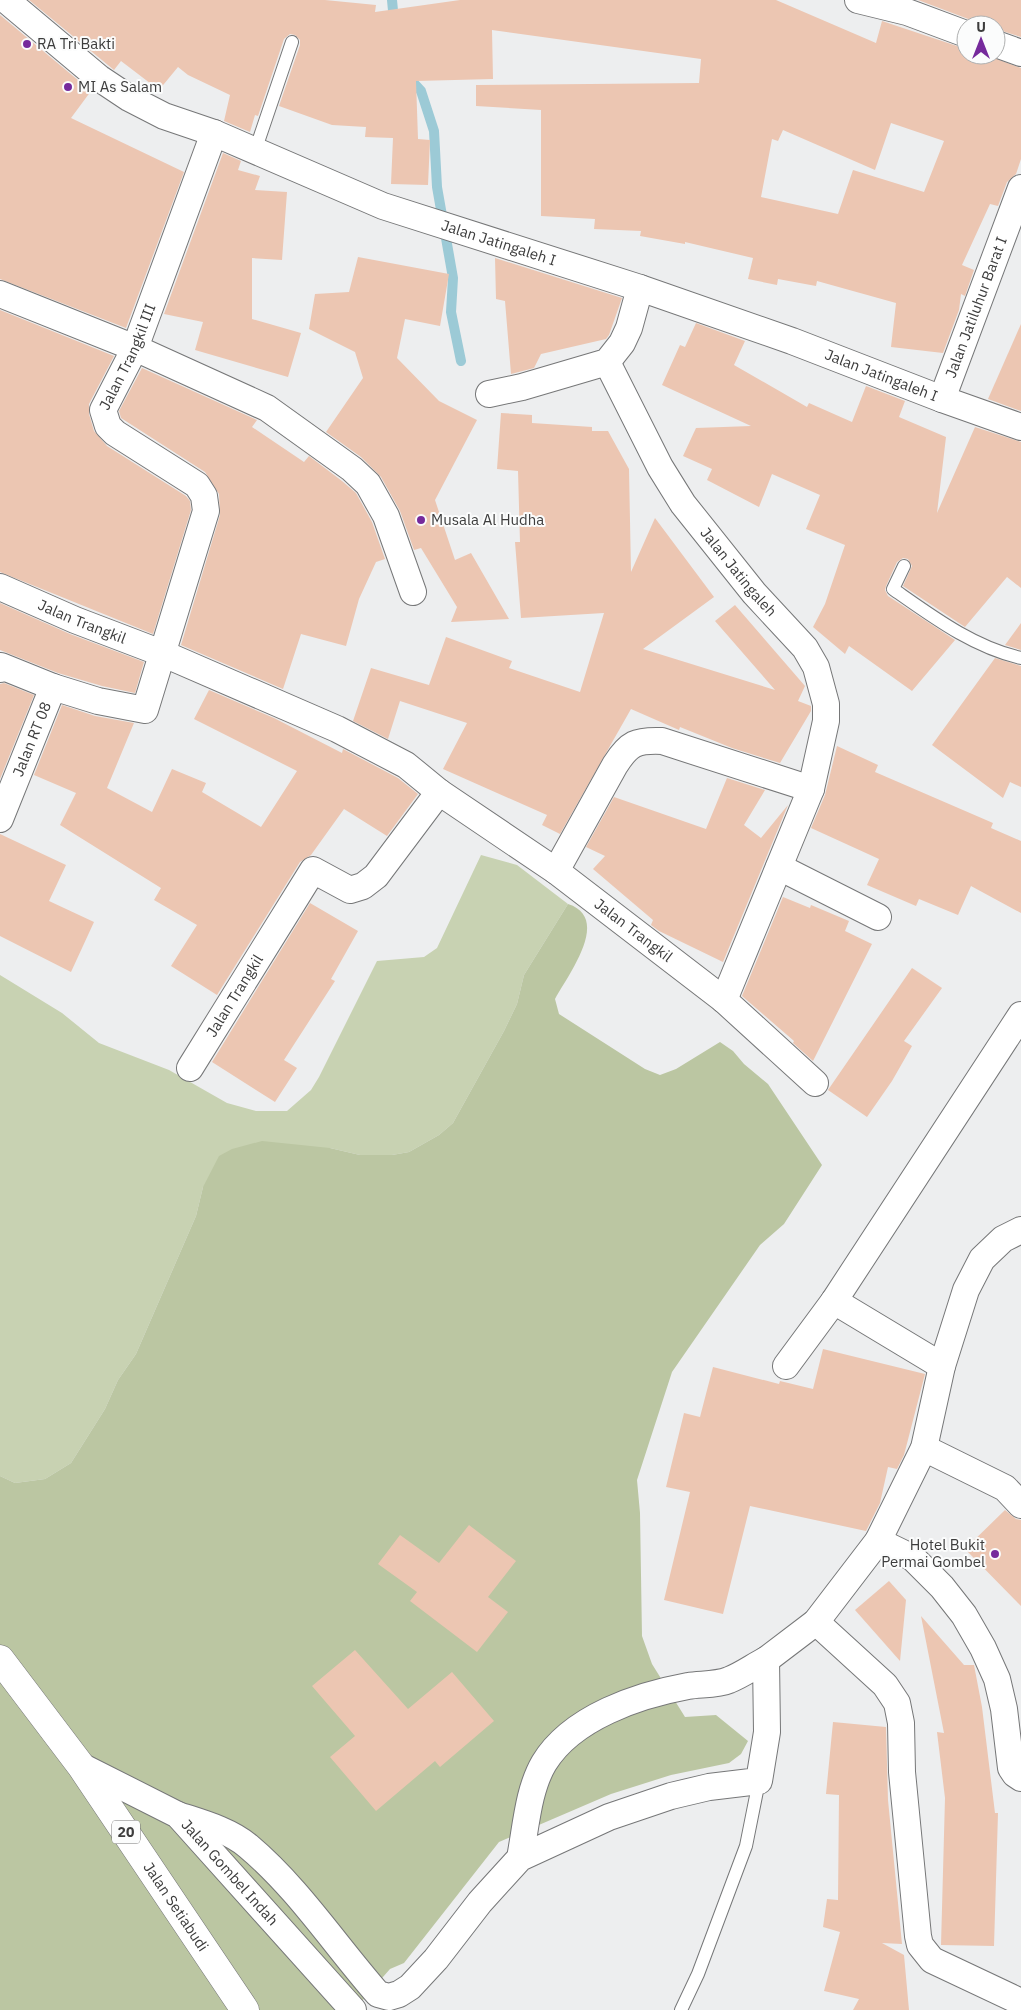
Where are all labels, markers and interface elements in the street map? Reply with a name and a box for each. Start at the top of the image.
north arrow [956,15,1006,65]
text: U [976,18,986,36]
place label: RA Tri Bakti [37,34,115,53]
marker: RA Tri Bakti [21,38,33,50]
place label: MI As Salam [78,77,162,96]
marker: MI As Salam [62,81,74,93]
street label: Jalan Jatingaleh I [439,215,558,270]
street label: Jalan Jatiluhur Barat I [941,234,1011,380]
street label: Jalan Trangkil III [95,301,159,413]
street label: Jalan Jatingaleh I [822,345,940,405]
place label: Musala Al Hudha [431,510,544,529]
marker: Musala Al Hudha [415,514,427,526]
street label: Jalan Jatingaleh [696,523,781,620]
street label: Jalan Trangkil [35,595,129,648]
street label: Jalan RT 08 [8,699,55,779]
street label: Jalan Trangkil [591,894,677,966]
street label: Jalan Trangkil [202,951,267,1040]
place label: Hotel Bukit Permai Gombel [881,1535,985,1571]
marker: Hotel Bukit Permai Gombel [989,1548,1001,1560]
street label: Jalan Gombel Indah [177,1815,283,1929]
road number: 20 [112,1820,140,1844]
street label: Jalan Setiabudi [139,1858,213,1955]

